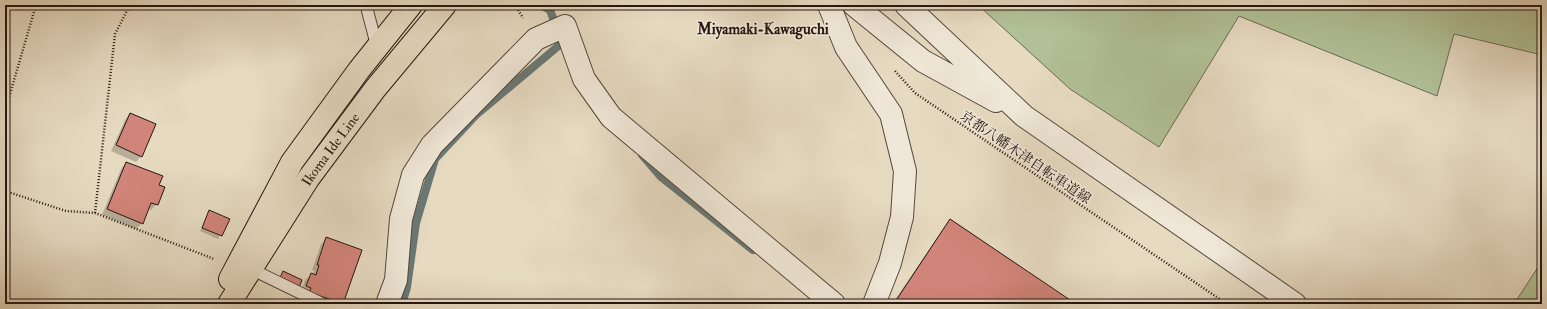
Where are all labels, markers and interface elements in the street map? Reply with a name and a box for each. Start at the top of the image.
district label: Miyamaki-Kawaguchi [696,20,829,40]
street label: 京都八幡木津自転車道線 [957,107,1094,208]
street label: Ikoma Ide Line [298,110,363,189]

